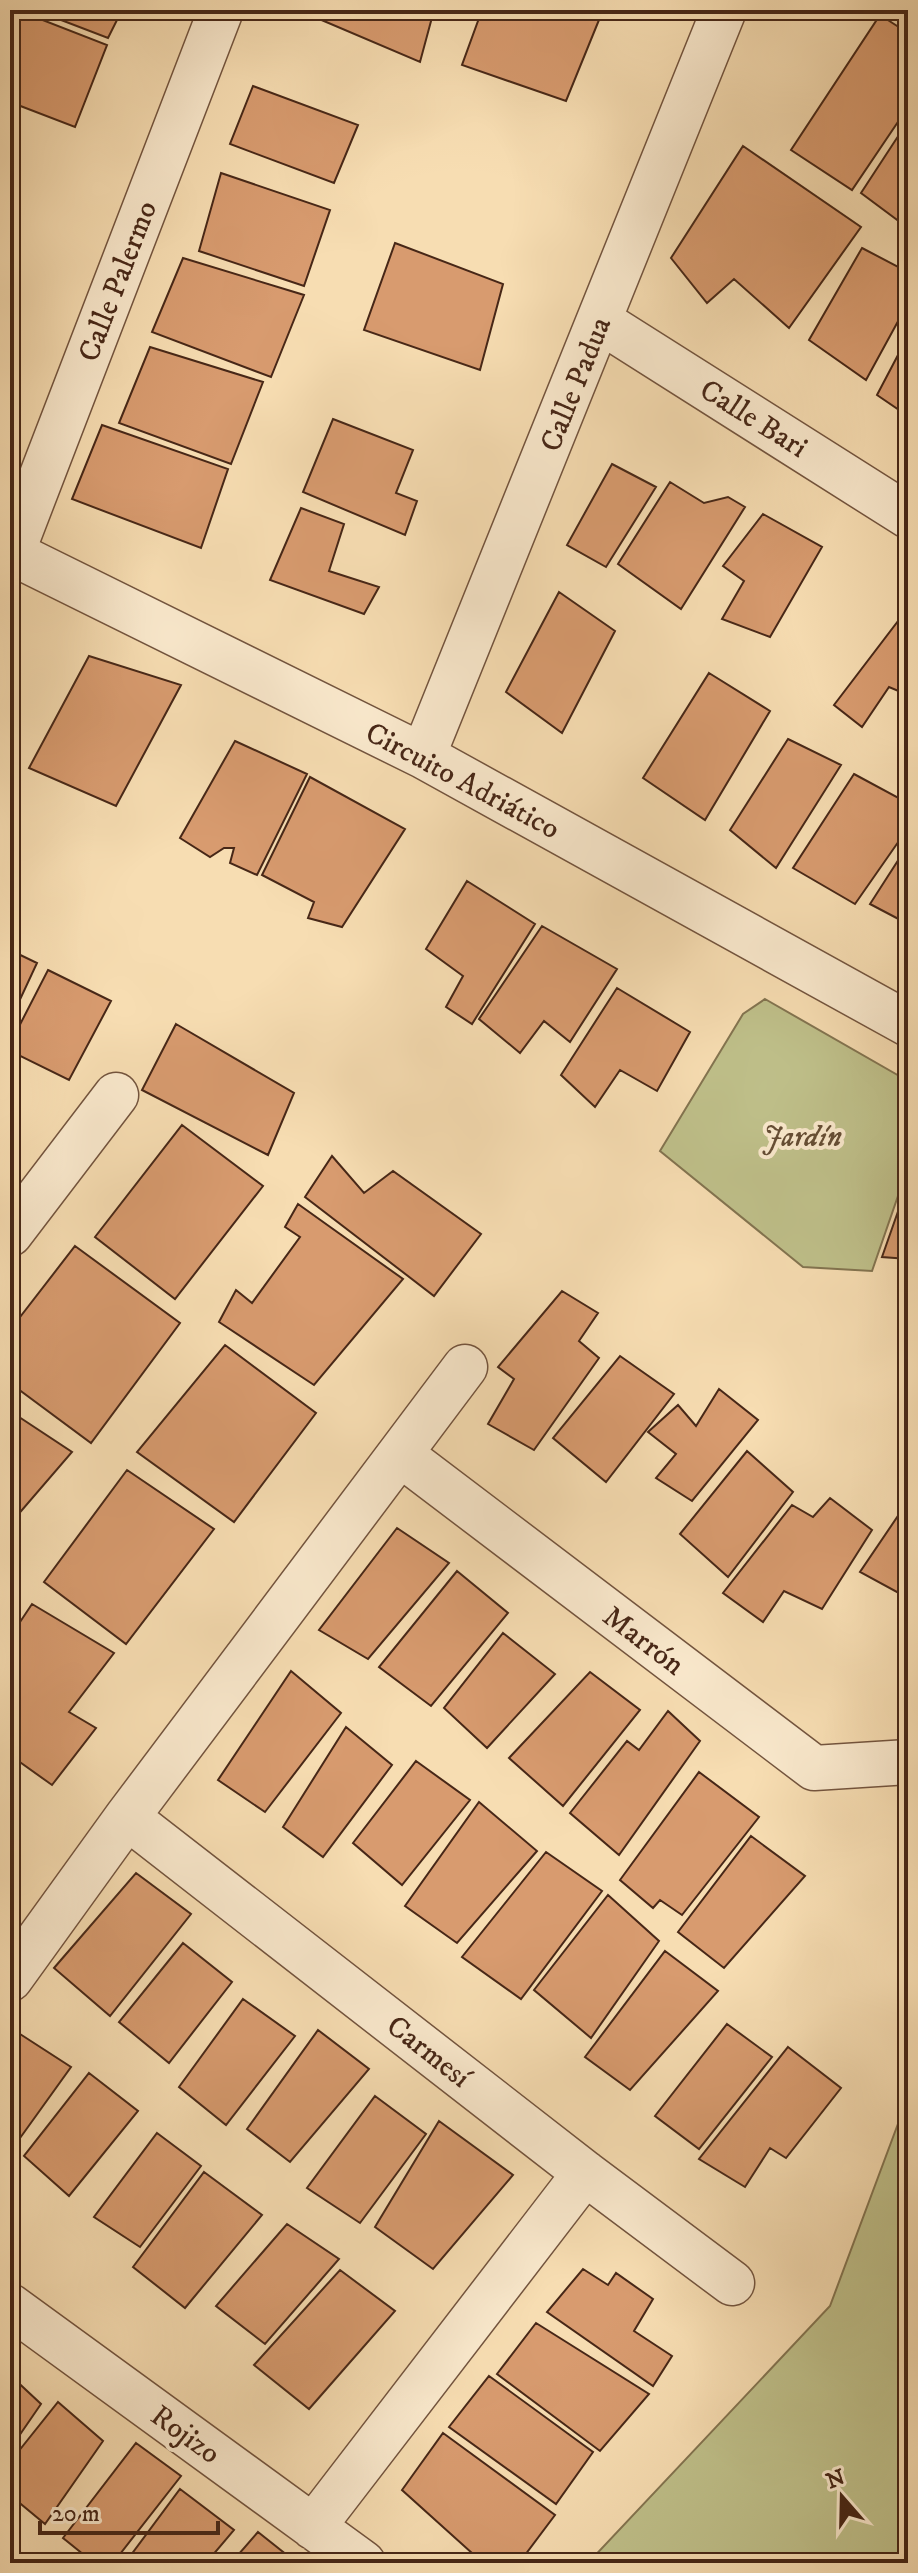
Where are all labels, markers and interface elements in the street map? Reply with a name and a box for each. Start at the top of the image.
street label: Calle Palermo [71,196,166,367]
street label: Calle Padua [533,312,620,457]
street label: Calle Bari [692,372,814,467]
street label: Circuito Adriático [359,715,566,848]
park label: Jardín [762,1119,842,1156]
street label: Marrón [595,1599,692,1684]
street label: Carmesí [379,2008,478,2097]
street label: Rojizo [143,2398,227,2473]
north arrow [802,2457,882,2537]
text: N [823,2464,849,2495]
scale bar [40,2485,218,2535]
text: 20 m [52,2499,100,2529]

